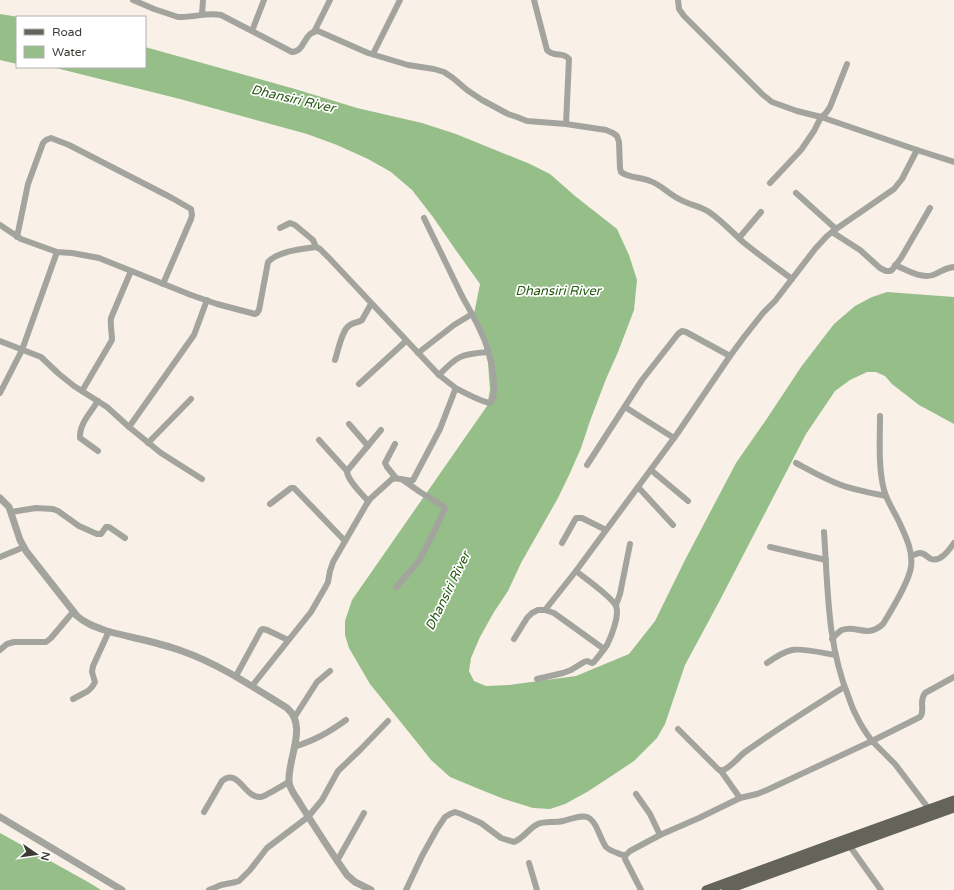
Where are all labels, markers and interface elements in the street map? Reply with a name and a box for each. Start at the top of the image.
legend [16,16,146,68]
text: Road [52,25,82,39]
text: Water [52,45,87,59]
water label: Dhansiri River [250,82,338,117]
water label: Dhansiri River [515,283,603,299]
water label: Dhansiri River [422,547,475,633]
north arrow [16,834,56,874]
text: N [38,850,53,862]

